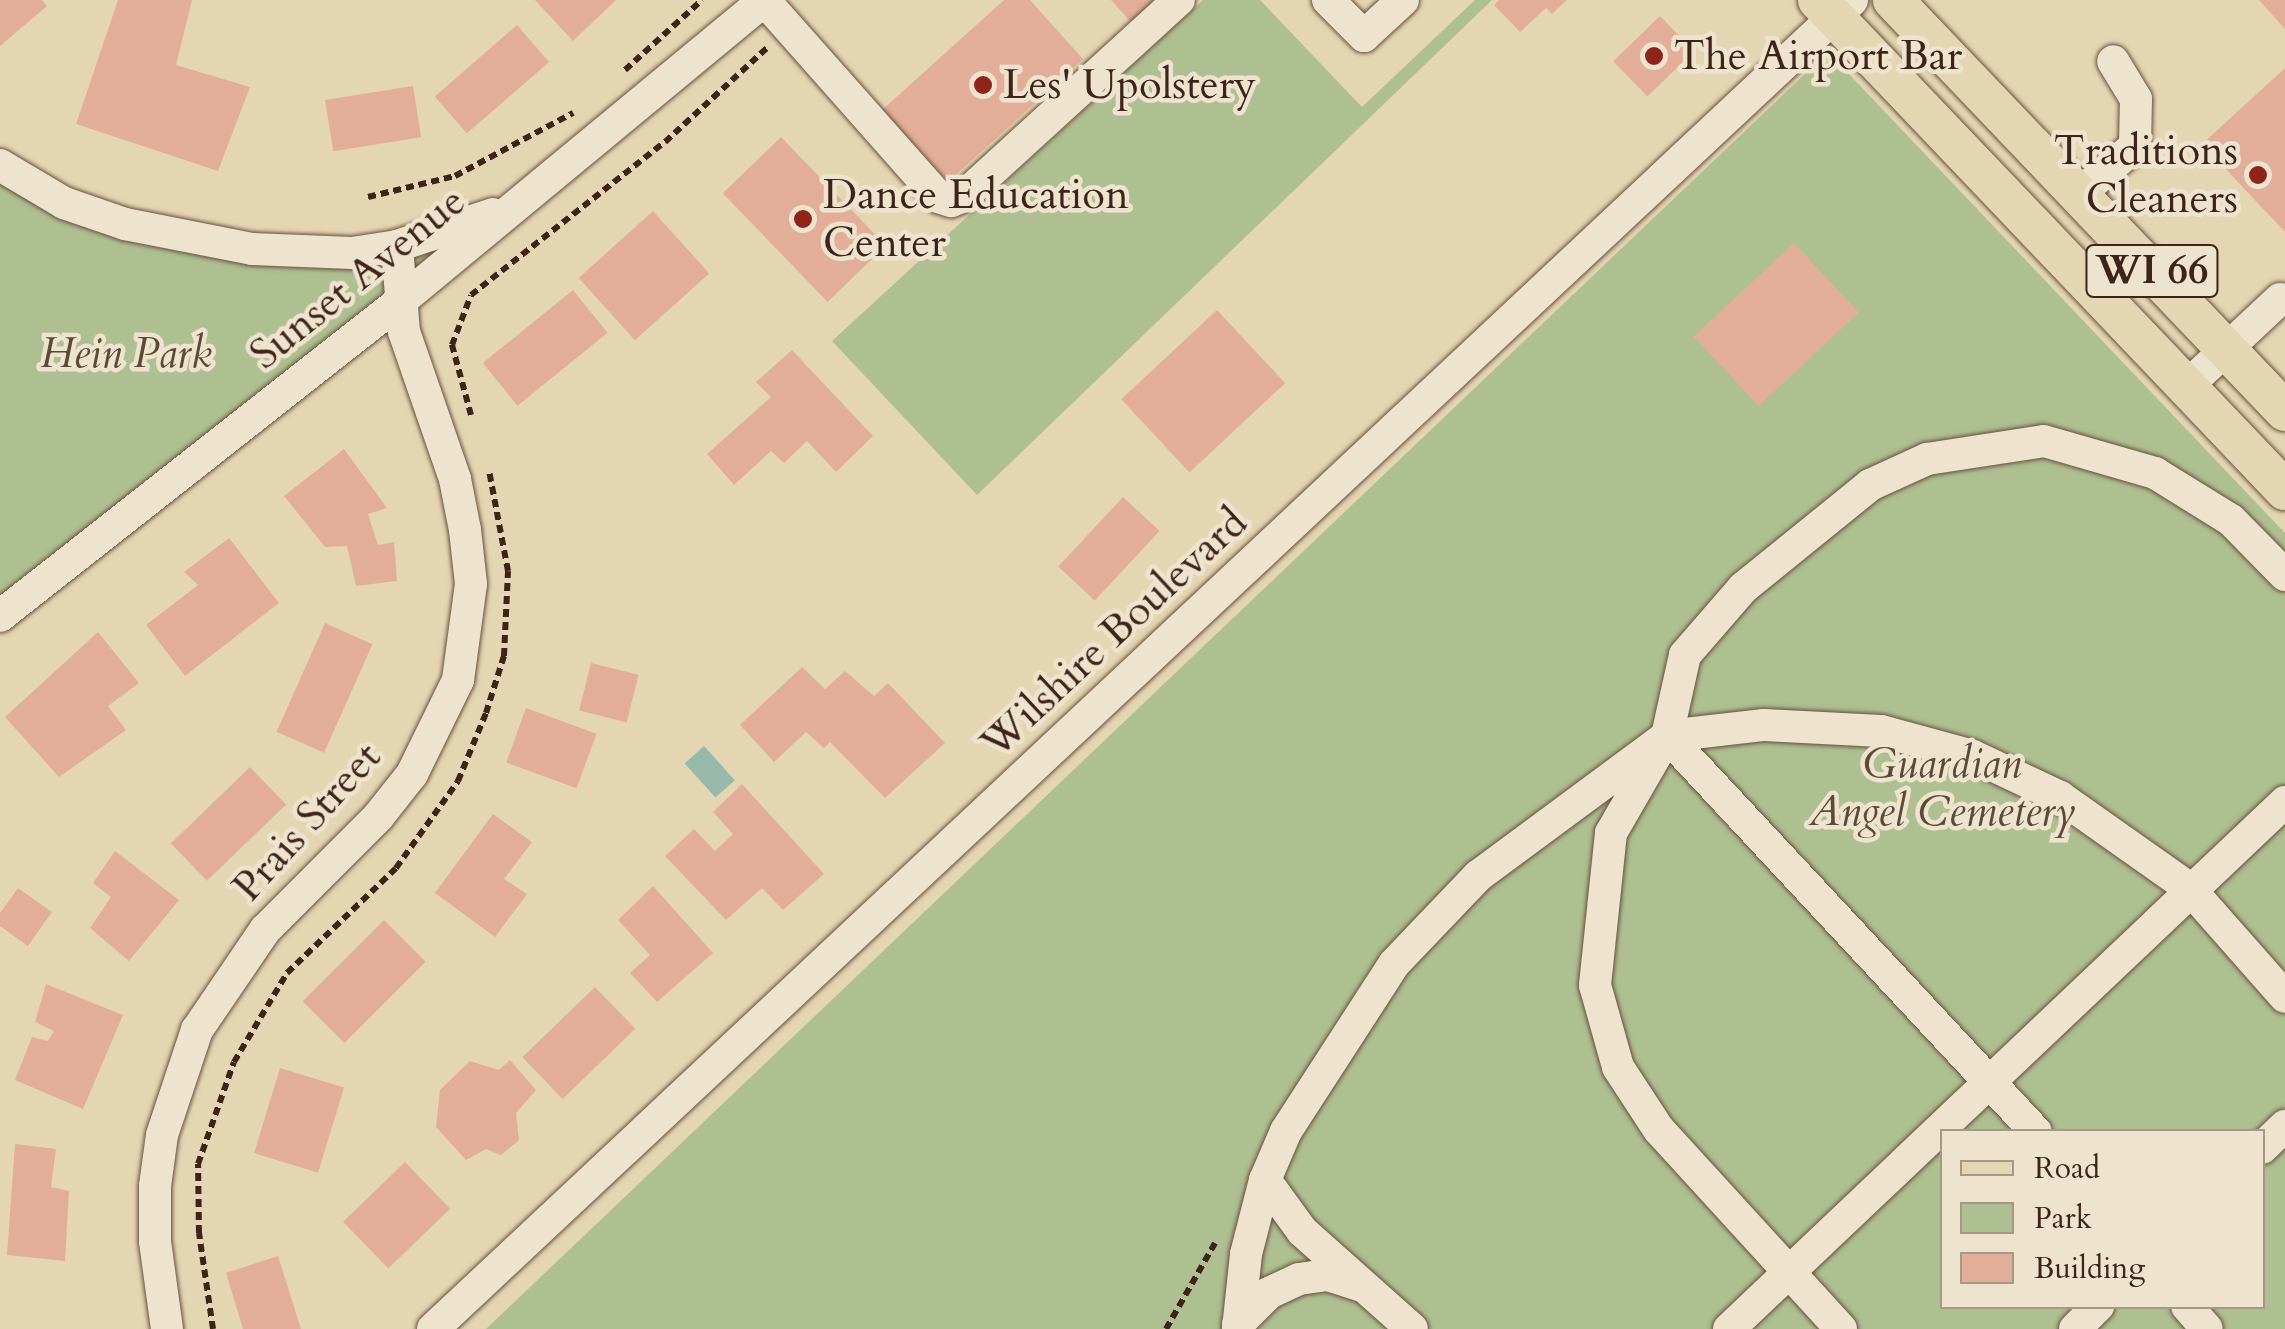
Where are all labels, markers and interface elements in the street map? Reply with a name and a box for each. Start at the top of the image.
place label: The Airport Bar [1674,31,1962,81]
marker: The Airport Bar [1643,45,1665,67]
place label: Les' Upolstery [1003,60,1256,110]
marker: Les' Upolstery [972,74,994,96]
place label: Traditions Cleaners [2054,126,2238,224]
marker: Traditions Cleaners [2247,164,2269,186]
place label: Dance Education Center [823,170,1129,268]
street label: Sunset Avenue [240,176,476,380]
marker: Dance Education Center [792,208,814,230]
road number: WI 66 [2084,236,2220,306]
park label: Hein Park [40,329,212,379]
street label: Wilshire Boulevard [971,497,1257,769]
street label: Prais Street [223,732,391,912]
park label: Guardian Angel Cemetery [1809,739,2075,838]
legend [1940,1129,2265,1309]
text: Road [2034,1148,2100,1189]
text: Park [2034,1198,2092,1239]
text: Building [2034,1248,2145,1289]

